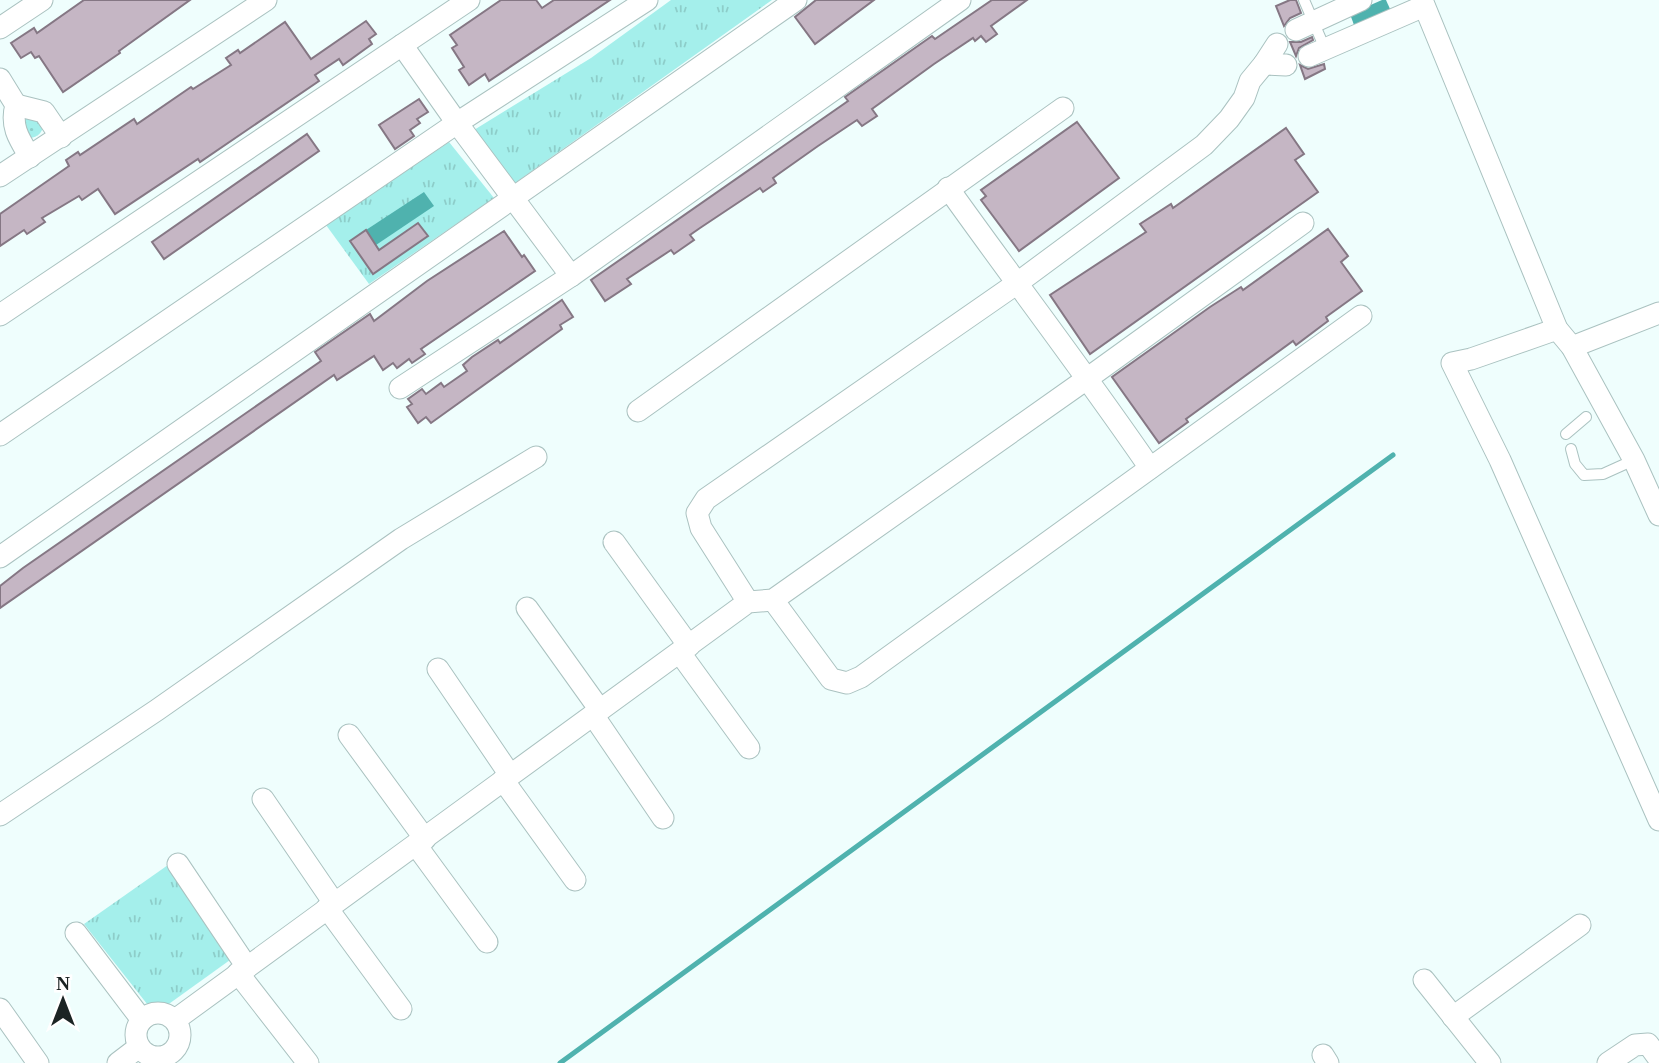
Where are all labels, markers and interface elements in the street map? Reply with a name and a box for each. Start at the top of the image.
north arrow [28,965,98,1035]
text: N [56,973,70,994]

